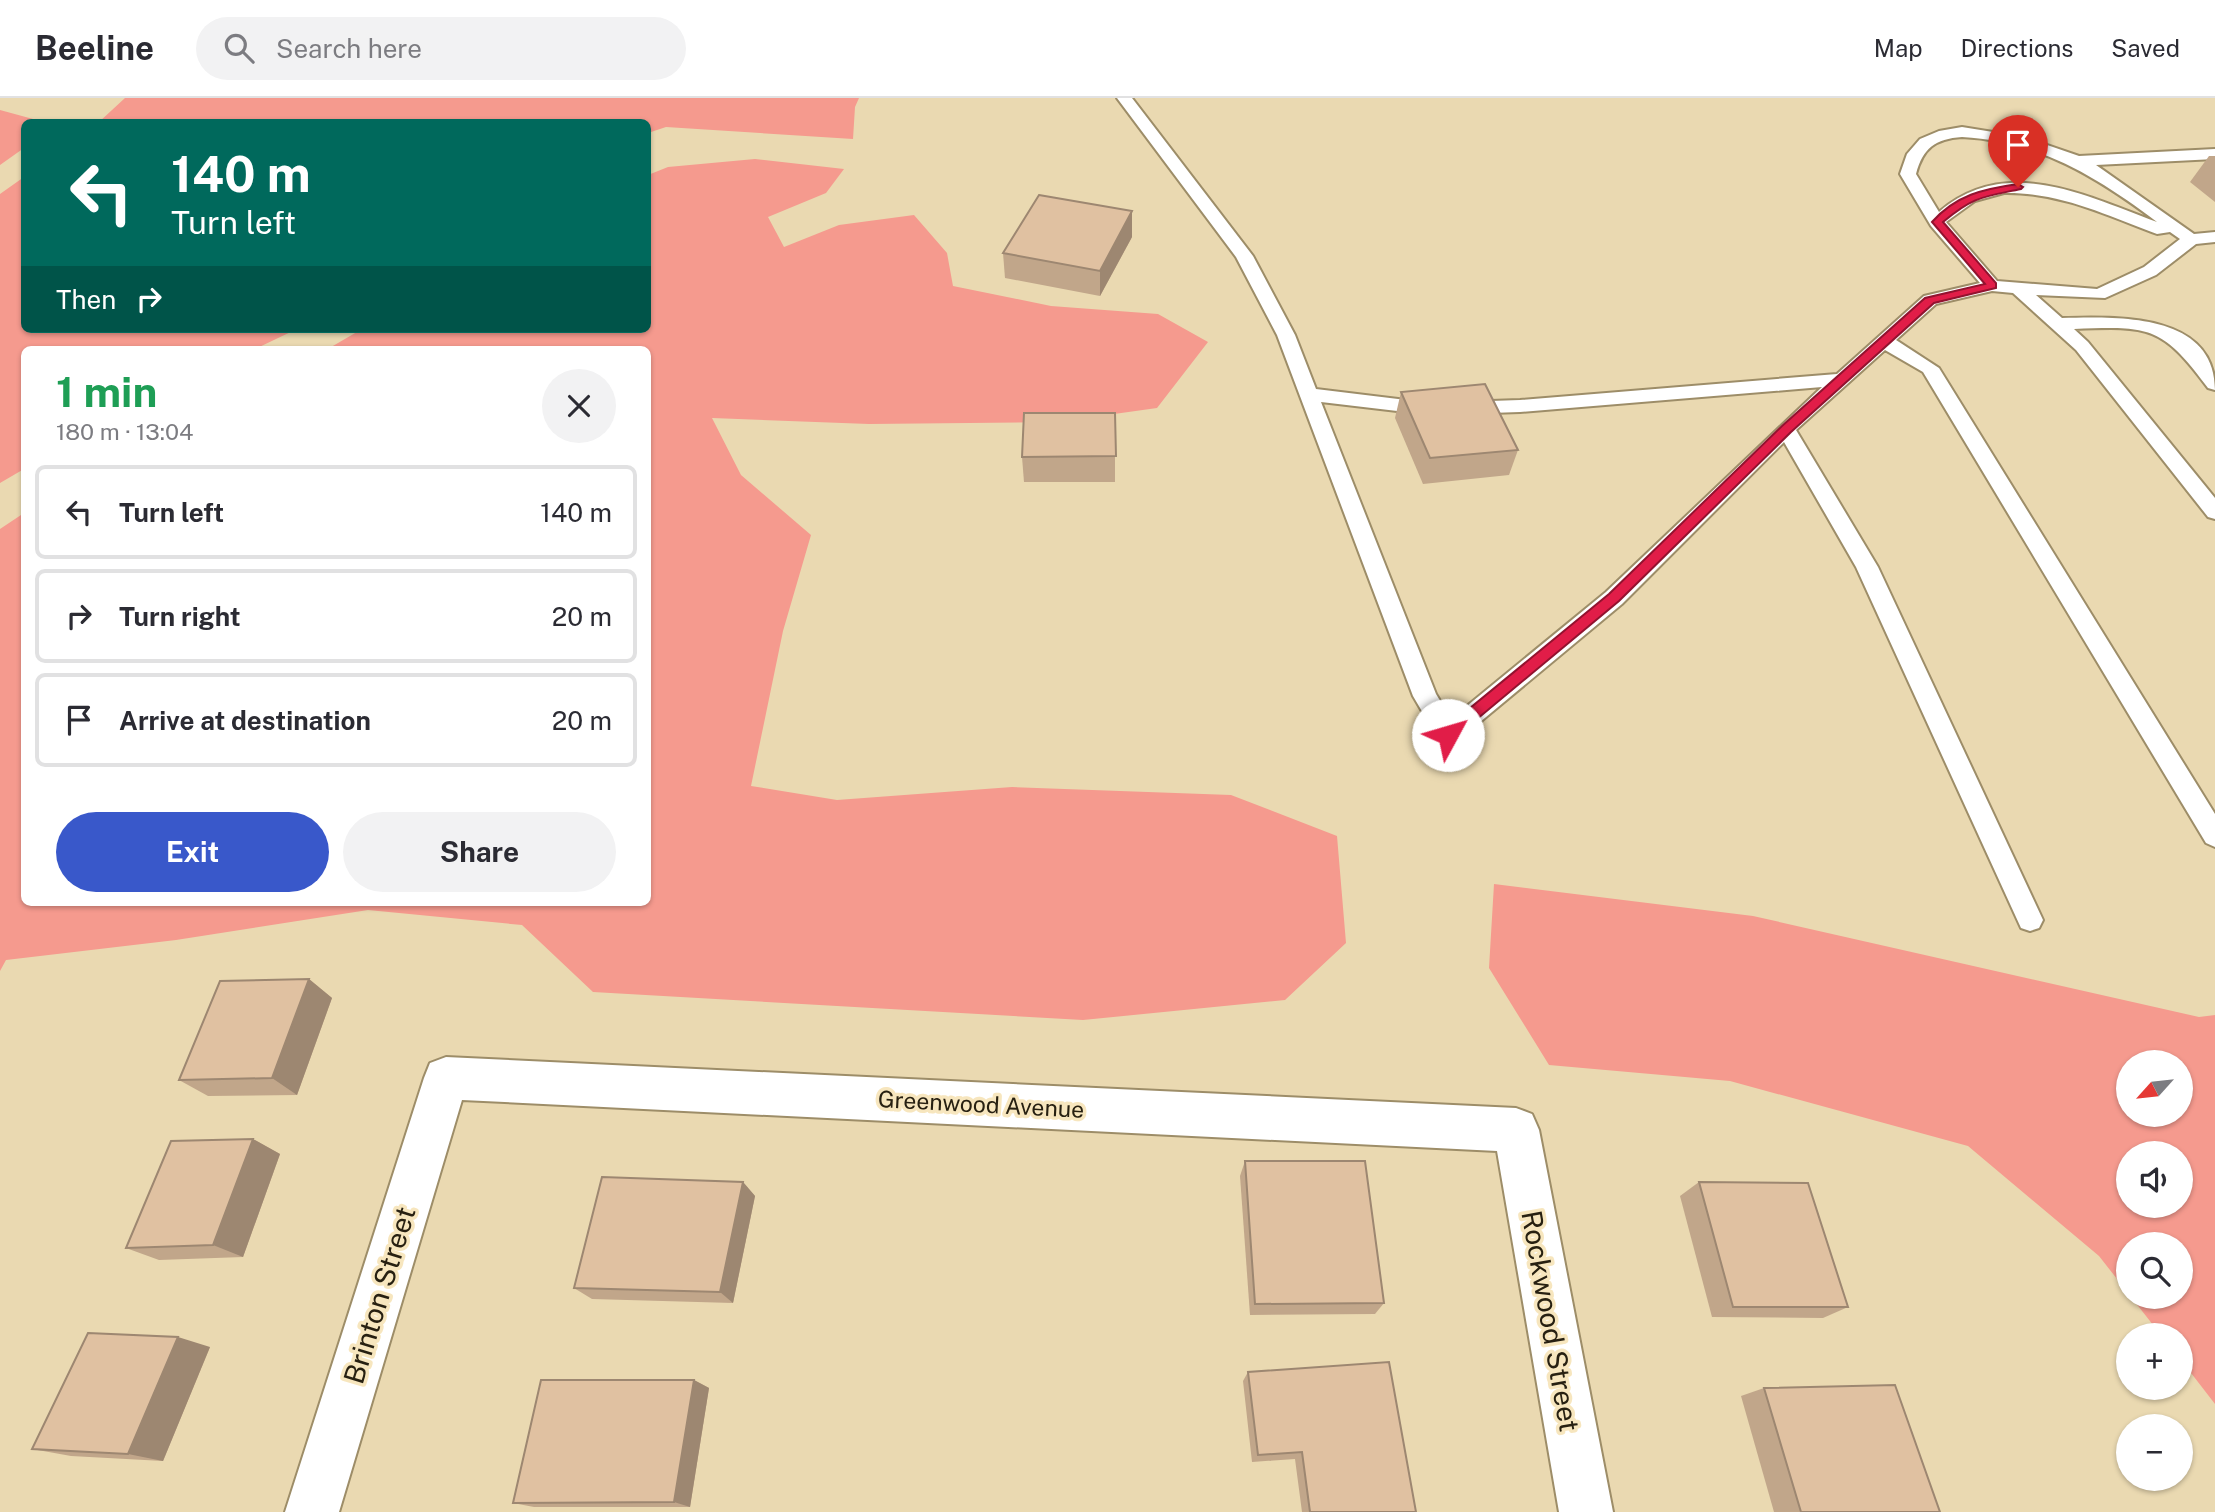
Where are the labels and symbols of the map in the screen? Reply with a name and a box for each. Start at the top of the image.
pin [1988,115,2048,187]
position arrow [1411,698,1485,772]
north arrow [2116,1050,2193,1127]
street label: Greenwood Avenue [877,1085,1085,1123]
street label: Brinton Street [336,1202,422,1388]
street label: Rockwood Street [1515,1208,1587,1434]

